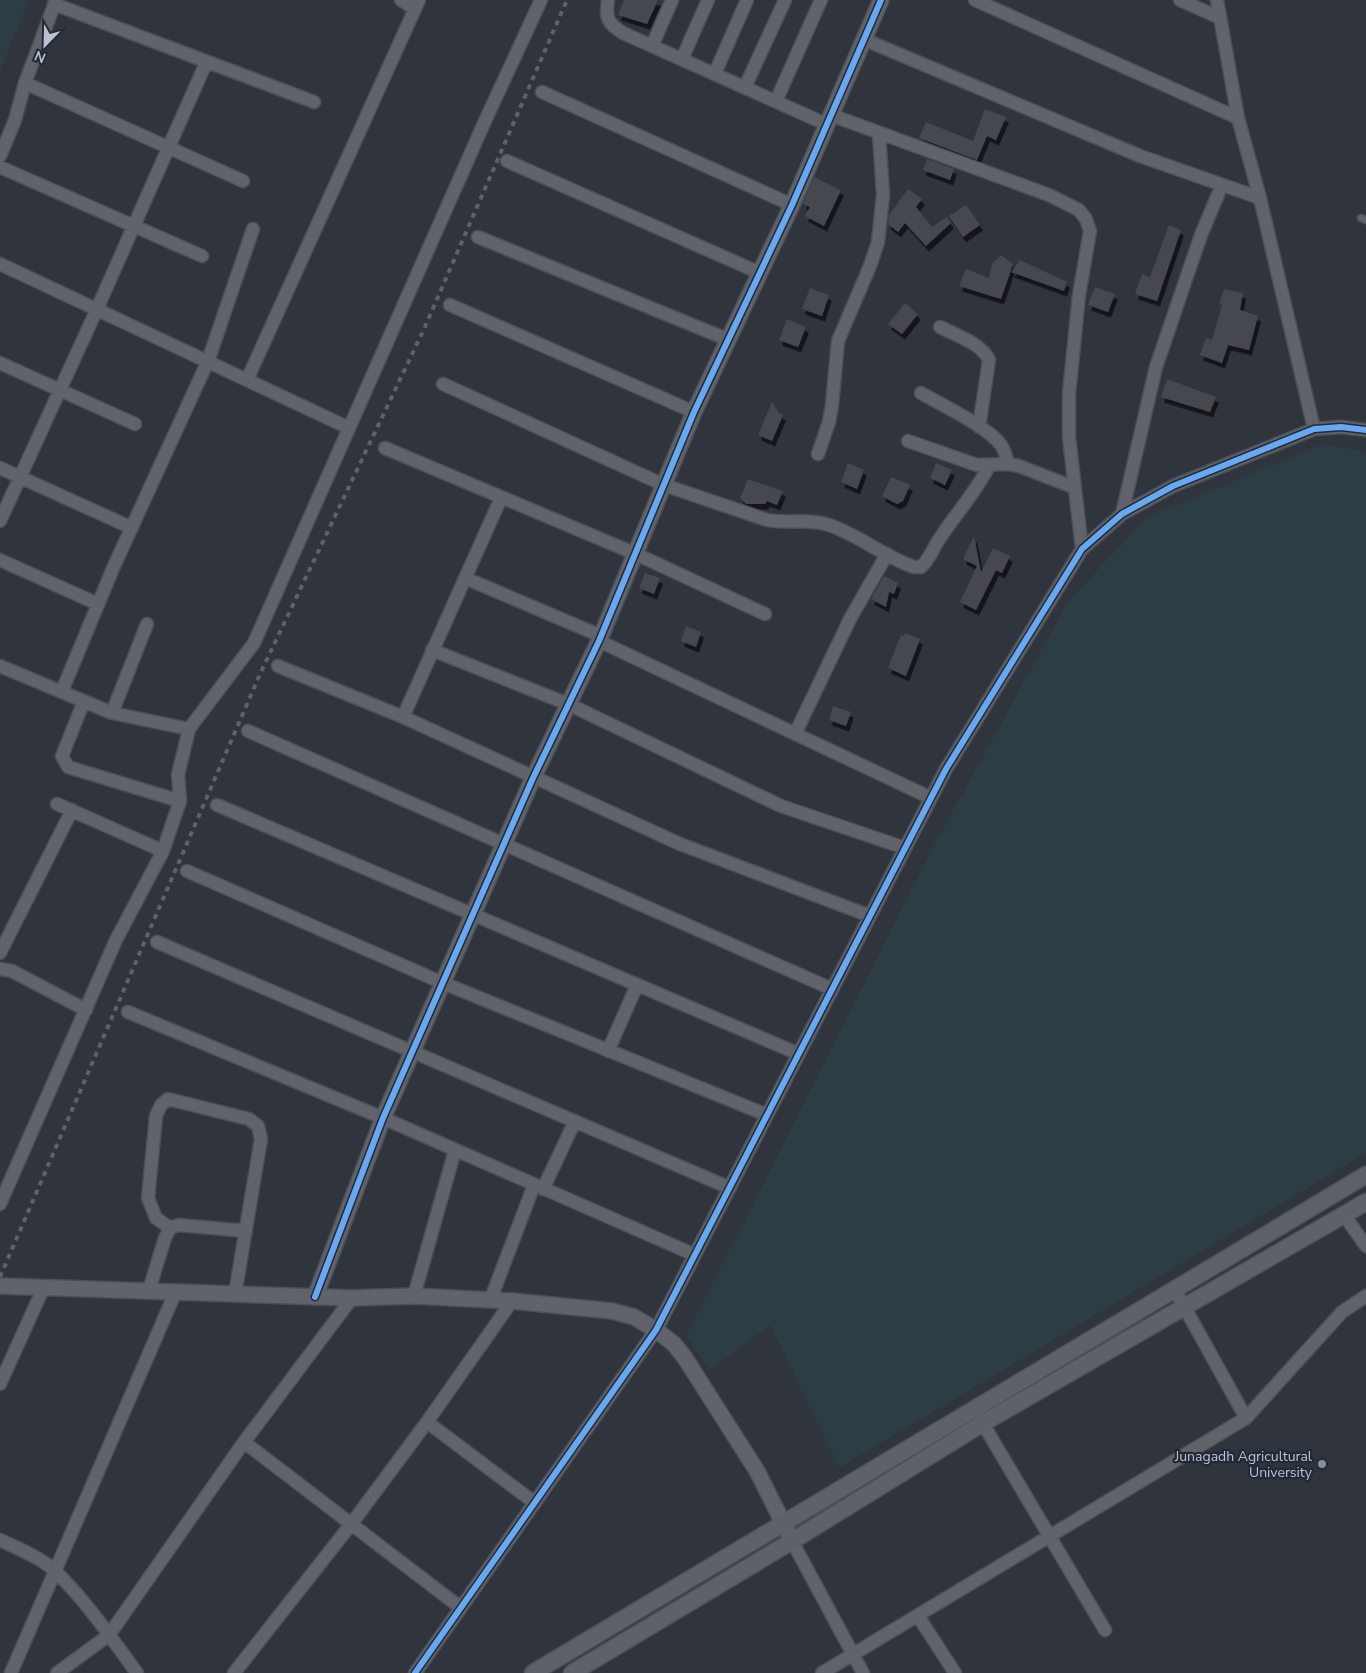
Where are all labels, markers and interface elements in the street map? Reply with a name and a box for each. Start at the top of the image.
north arrow [20,20,70,70]
text: N [32,46,49,67]
place label: Junagadh Agricultural University [1174,1447,1313,1482]
marker: Junagadh Agricultural University [1316,1458,1328,1470]

